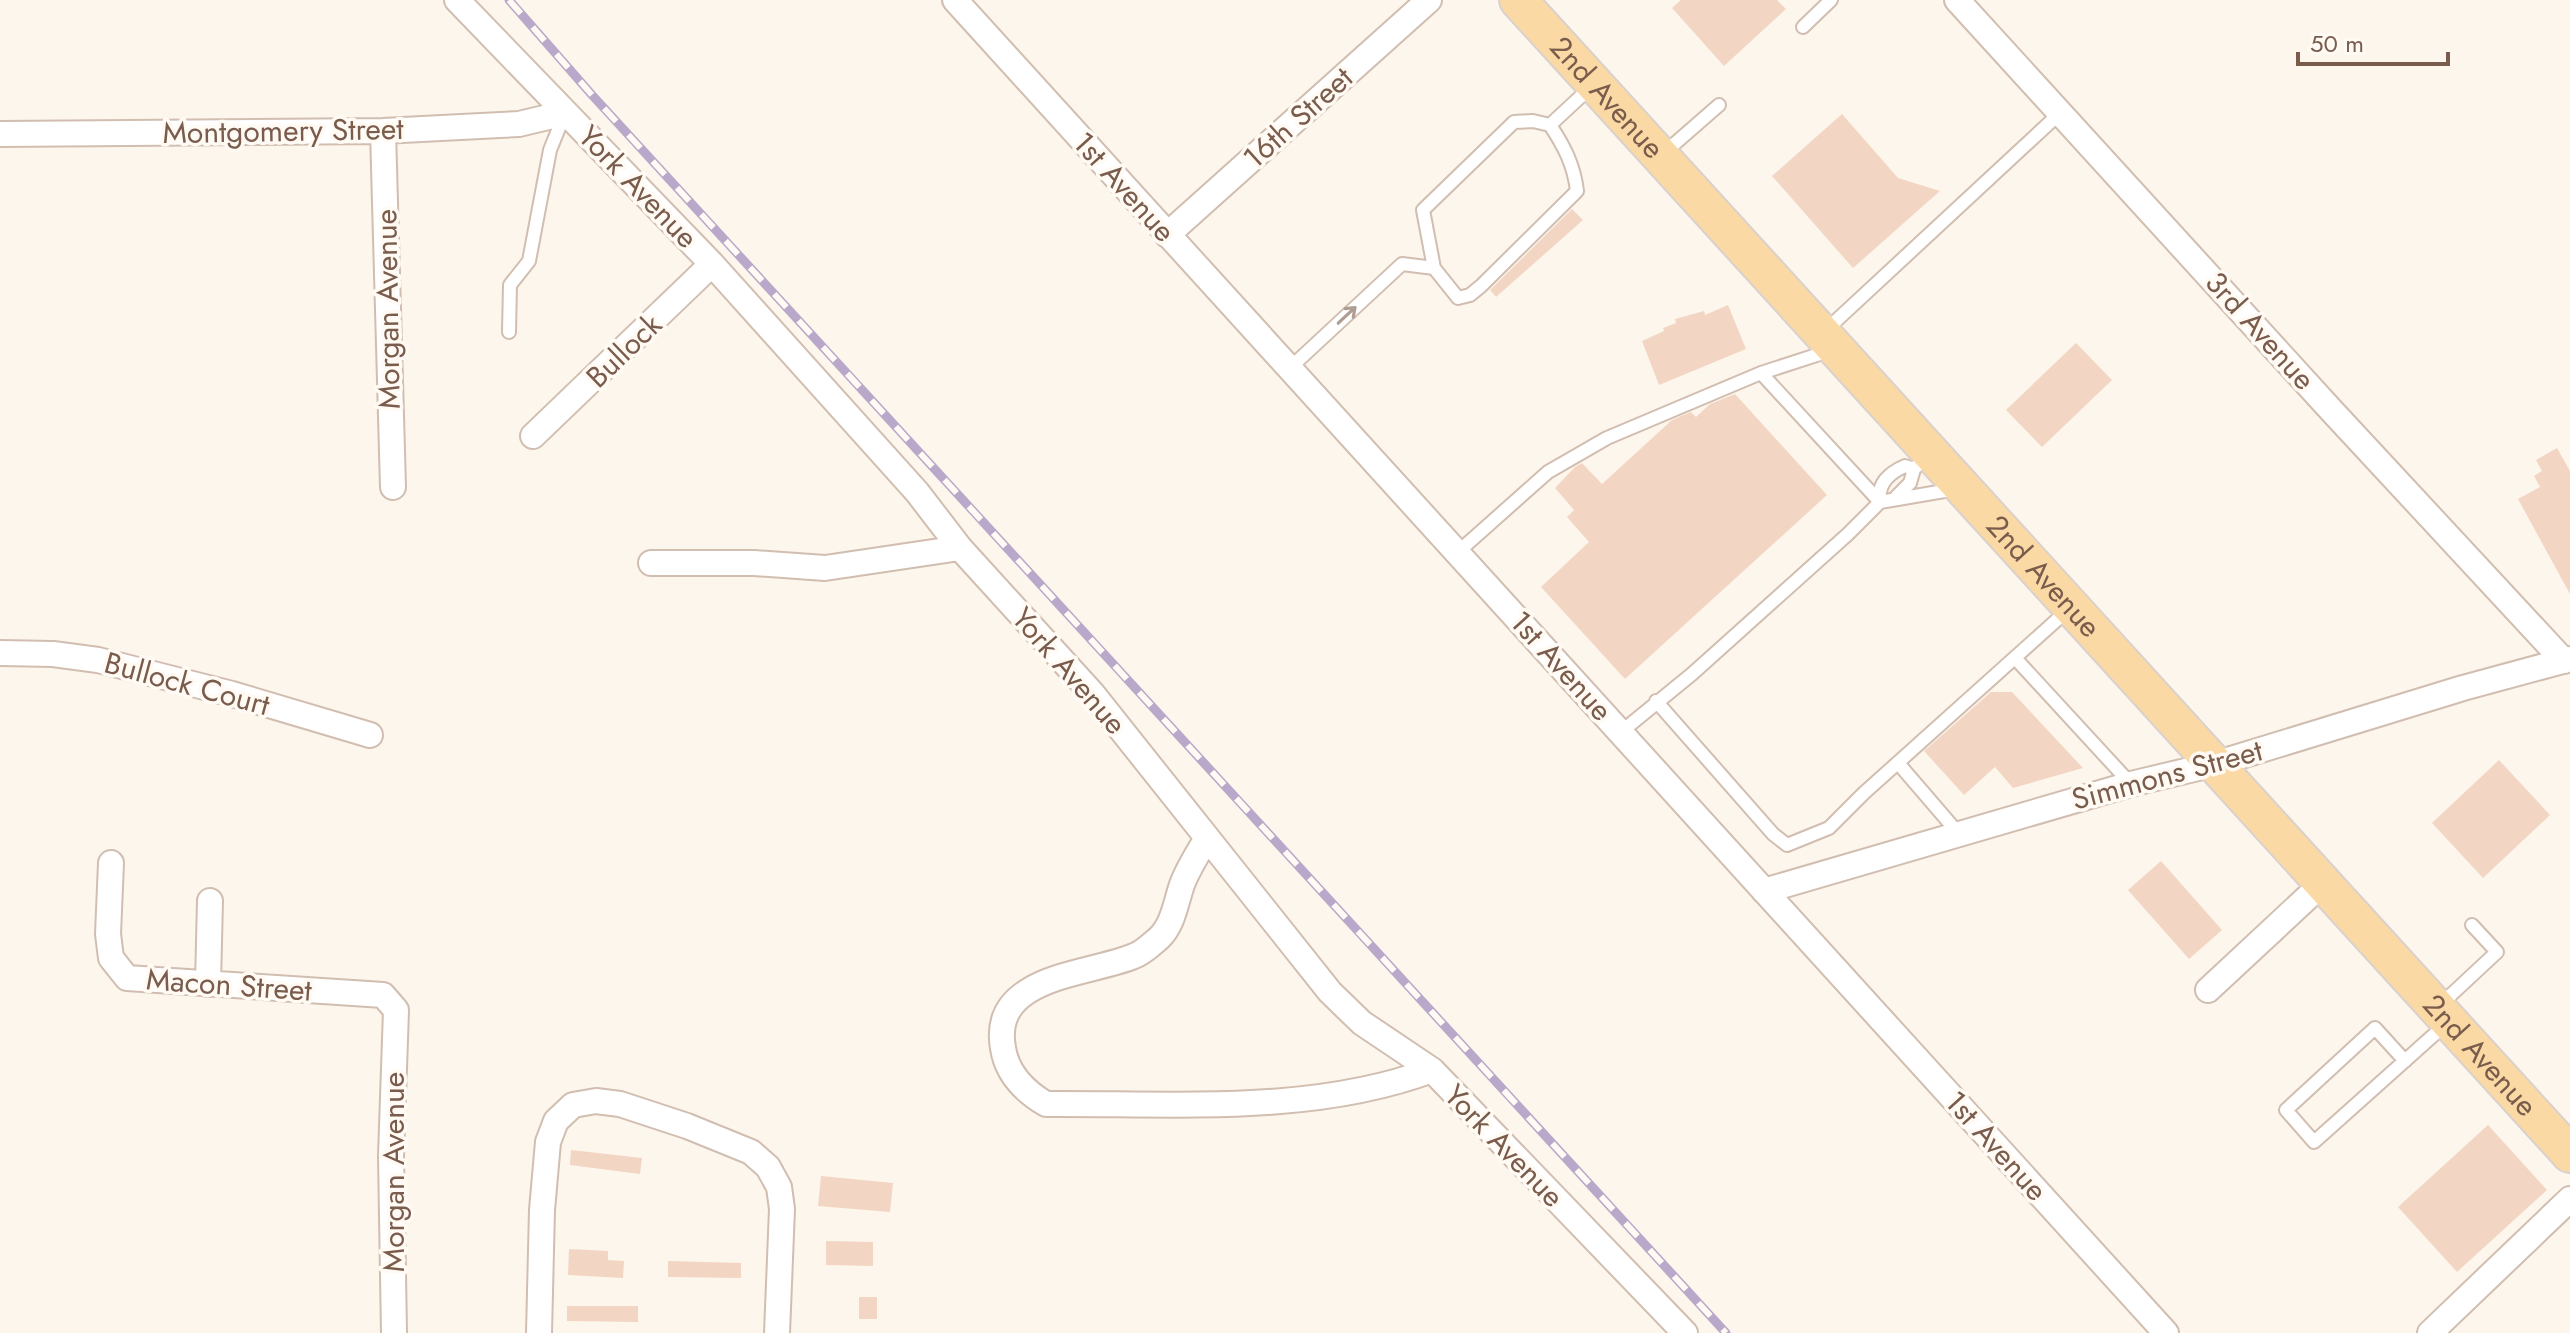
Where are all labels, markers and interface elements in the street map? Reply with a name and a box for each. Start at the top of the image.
scale bar [2298,16,2448,66]
street label: 2nd Avenue [1540,26,1675,168]
text: 50 m [2310,26,2364,61]
street label: 16th Street [1233,56,1363,179]
street label: Montgomery Street [162,107,405,154]
street label: York Avenue [569,116,708,258]
street label: 1st Avenue [1063,122,1186,251]
street label: Morgan Avenue [364,209,411,409]
street label: 3rd Avenue [2195,262,2325,399]
street label: Bullock [576,303,672,397]
one-way arrow [1337,306,1357,325]
street label: 2nd Avenue [1977,505,2111,647]
street label: York Avenue [1002,598,1137,744]
street label: 1st Avenue [1500,601,1623,730]
street label: Bullock Court [100,641,275,726]
street label: Simmons Street [2067,728,2268,821]
street label: Macon Street [145,957,314,1012]
street label: 2nd Avenue [2413,984,2548,1126]
street label: Morgan Avenue [372,1072,415,1272]
street label: York Avenue [1435,1075,1574,1217]
street label: 1st Avenue [1935,1081,2058,1210]

